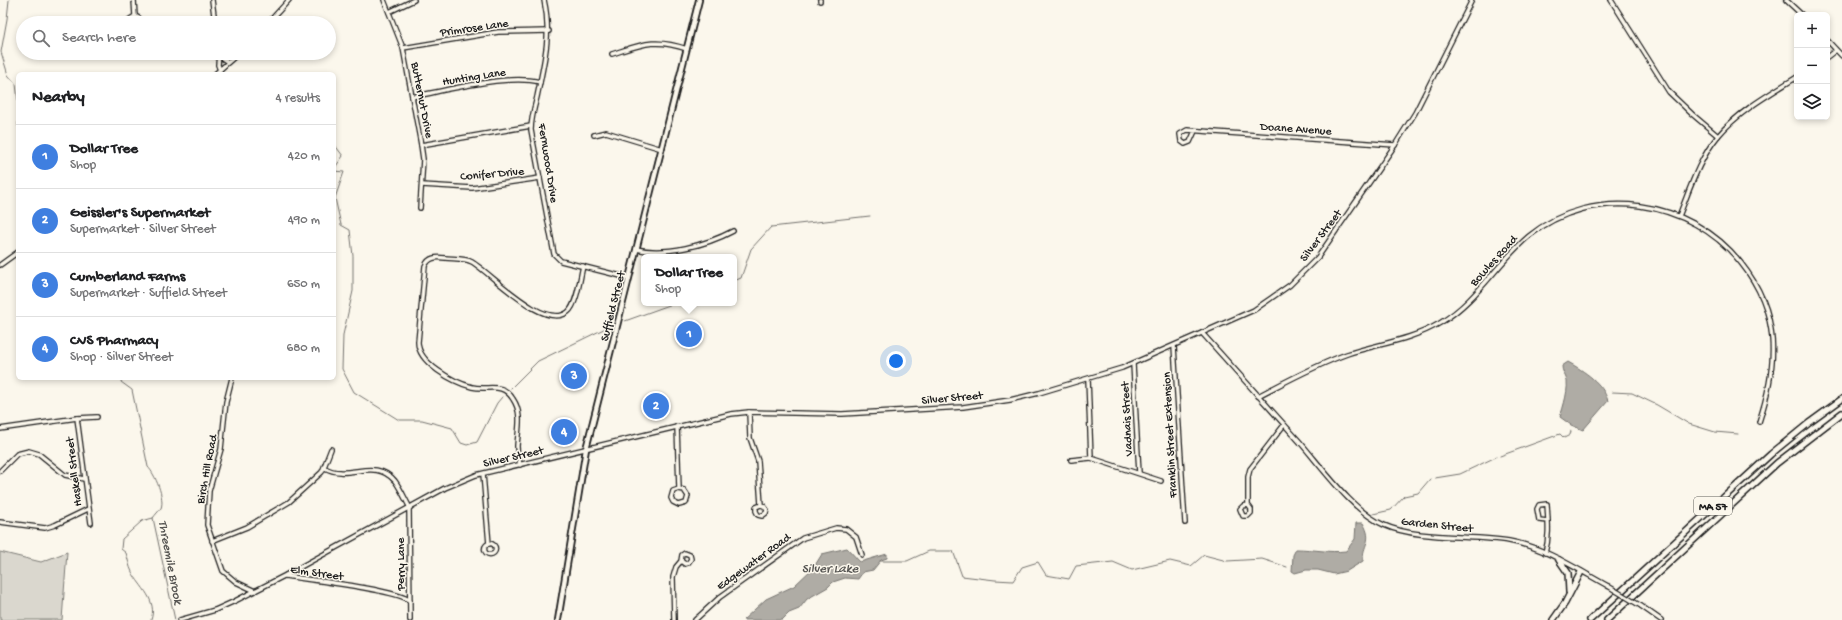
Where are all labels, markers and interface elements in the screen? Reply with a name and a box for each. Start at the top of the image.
map controls [1794,12,1830,120]
button: + [1794,12,1830,48]
search box [16,16,336,60]
street label: Primrose Lane [438,17,510,41]
icon: search [30,27,52,49]
text: Search here [62,29,136,47]
button: − [1794,48,1830,84]
street label: Butternut Drive [407,60,435,140]
street label: Hunting Lane [442,66,508,90]
button: layers [1794,84,1830,120]
text: Nearby [32,88,85,108]
text: 4 results [276,91,320,106]
street label: Doane Avenue [1259,120,1333,140]
street label: Fernwood Drive [534,122,560,205]
text: Dollar Tree [70,140,138,158]
text: 1 [42,149,48,164]
text: 420 m [288,149,320,164]
text: Shop [70,158,96,173]
street label: Conifer Drive [460,165,526,185]
text: Geissler's Supermarket [70,204,210,222]
street label: Silver Street [1298,207,1346,265]
text: 2 [42,213,48,228]
text: 490 m [288,213,320,228]
text: Supermarket · Silver Street [70,222,215,237]
street label: Bowles Road [1467,232,1522,291]
popup [641,254,737,306]
text: Dollar Tree [655,264,723,282]
text: Cumberland Farms [70,268,185,286]
street label: Suffield Street [598,269,630,343]
text: 3 [42,277,48,292]
text: 650 m [287,277,320,292]
text: Shop [655,282,681,297]
text: Supermarket · Suffield Street [70,286,227,301]
pin: 1 [676,319,702,349]
text: CVS Pharmacy [70,332,158,350]
text: 4 [42,341,48,356]
text: 680 m [287,341,320,356]
text: Shop · Silver Street [70,350,173,365]
your location [886,351,906,371]
pin: 3 [561,361,587,391]
street label: Franklin Street Extension [1161,371,1181,499]
street label: Vadnais Street [1119,380,1137,458]
street label: Silver Street [921,389,984,409]
pin: 2 [643,391,669,421]
pin: 4 [551,417,577,447]
street label: Birch Hill Road [194,433,222,506]
street label: Haskell Street [64,435,86,507]
street label: Silver Street [482,444,546,472]
road number: MA 57 [1694,497,1732,515]
street label: Garden Street [1400,515,1475,537]
water label: Threemile Brook [154,519,185,607]
street label: Edgewater Road [715,531,795,594]
street label: Perry Lane [395,537,409,592]
water label: Silver Lake [802,562,859,577]
street label: Elm Street [289,563,345,585]

